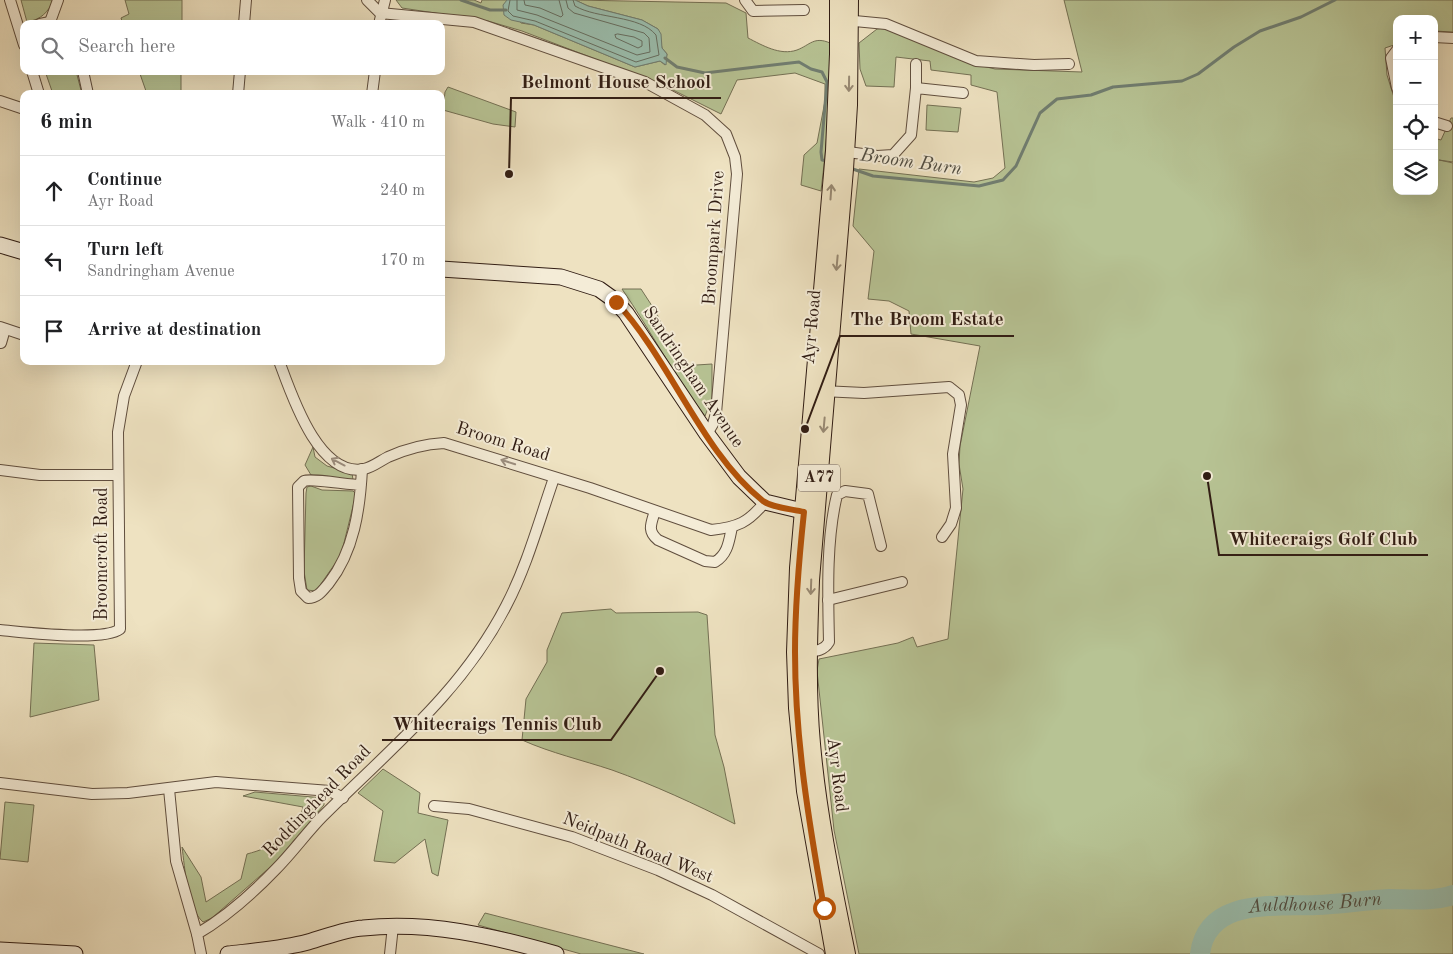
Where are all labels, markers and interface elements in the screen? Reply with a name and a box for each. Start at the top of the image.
map controls [1393,15,1438,195]
button: + [1393,15,1438,60]
search box [20,20,445,75]
icon: search [38,34,66,62]
text: Search here [78,38,175,57]
button: − [1393,60,1438,105]
callout: Belmont House School [511,64,721,98]
text: Belmont House School [521,74,711,93]
one-way arrow [845,75,854,91]
button: locate [1393,105,1438,150]
text: 6 min [40,112,93,133]
text: Walk · 410 m [330,115,425,131]
water label: Broom Burn [858,146,963,180]
button: layers [1393,150,1438,195]
street label: Broompark Drive [700,170,728,306]
text: Continue [87,171,162,190]
icon: ahead [40,177,68,205]
text: 240 m [380,183,425,199]
one-way arrow [826,184,835,200]
text: Ayr Road [87,194,154,210]
text: Turn left [87,241,164,260]
icon: left [40,247,68,275]
text: 170 m [380,253,425,269]
one-way arrow [832,255,842,271]
text: Sandringham Avenue [87,264,235,280]
street label: Ayr Road [800,289,824,365]
route end [605,291,628,314]
callout: The Broom Estate [840,302,1014,336]
street label: Sandringham Avenue [639,303,747,451]
text: The Broom Estate [850,311,1004,330]
icon: arrive [40,317,68,345]
text: Arrive at destination [87,321,261,340]
one-way arrow [819,417,828,433]
street label: Broom Road [454,419,552,465]
one-way arrow [331,457,346,466]
one-way arrow [501,457,517,466]
road number: A77 [798,464,840,492]
street label: Broomcroft Road [93,487,111,621]
callout: Whitecraigs Golf Club [1219,521,1428,555]
text: Whitecraigs Golf Club [1229,531,1417,550]
one-way arrow [806,579,815,595]
callout: Whitecraigs Tennis Club [382,706,611,740]
text: Whitecraigs Tennis Club [392,716,602,735]
street label: Ayr Road [823,737,851,813]
street label: Roddinghead Road [260,742,374,860]
street label: Neidpath Road West [560,810,716,886]
water label: Auldhouse Burn [1246,890,1383,918]
route start [813,897,836,920]

